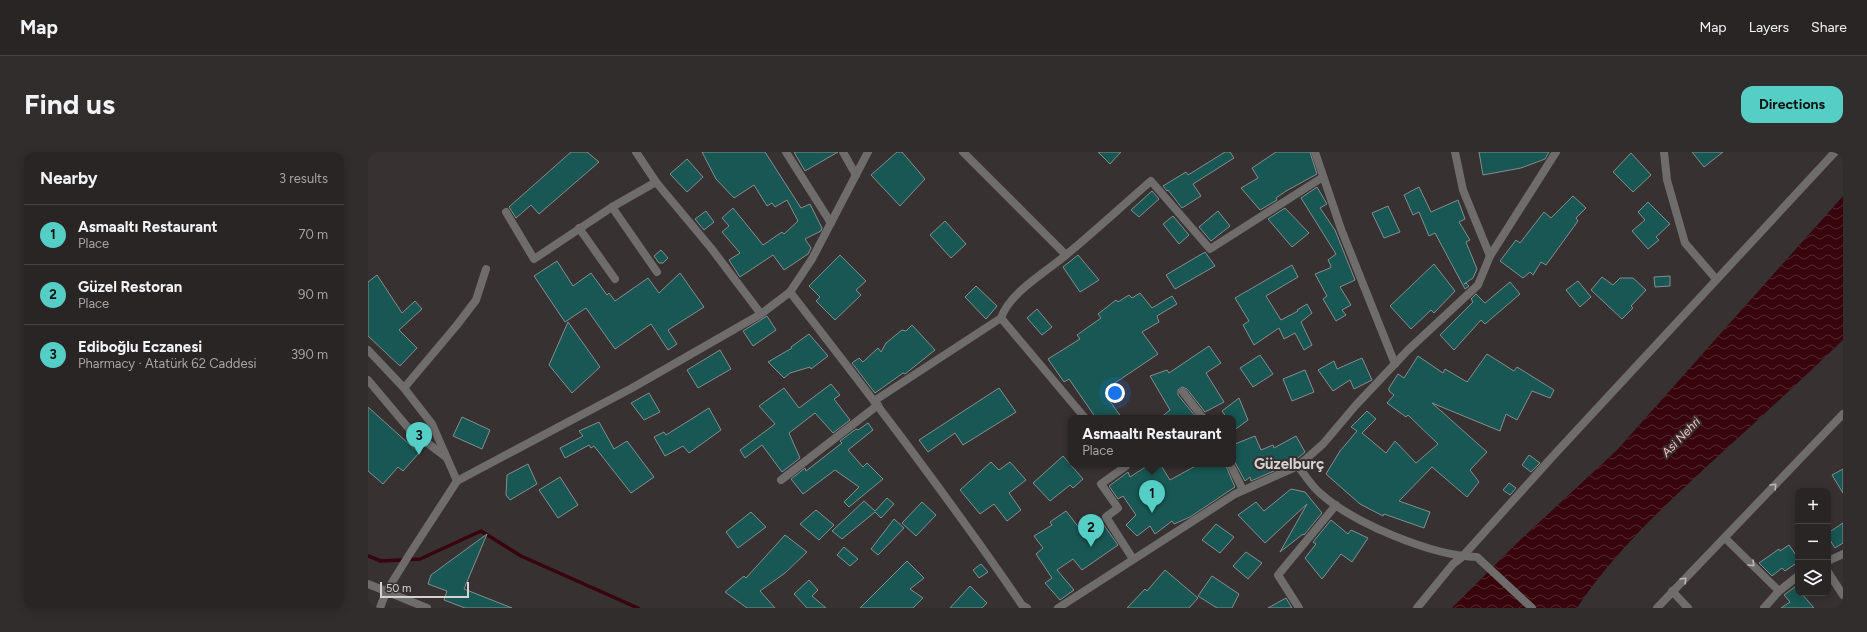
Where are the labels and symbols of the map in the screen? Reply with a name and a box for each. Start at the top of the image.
your location [1105,383,1125,403]
water label: Asi Nehri [1658,414,1703,460]
pin: 3 [406,422,432,455]
district label: Güzelburç [1254,455,1324,473]
pin: 1 [1139,480,1165,513]
one-way arrow [1769,484,1776,491]
pin: 2 [1078,514,1104,547]
one-way arrow [1747,560,1755,567]
one-way arrow [1679,577,1687,585]
scale bar [380,580,469,599]

